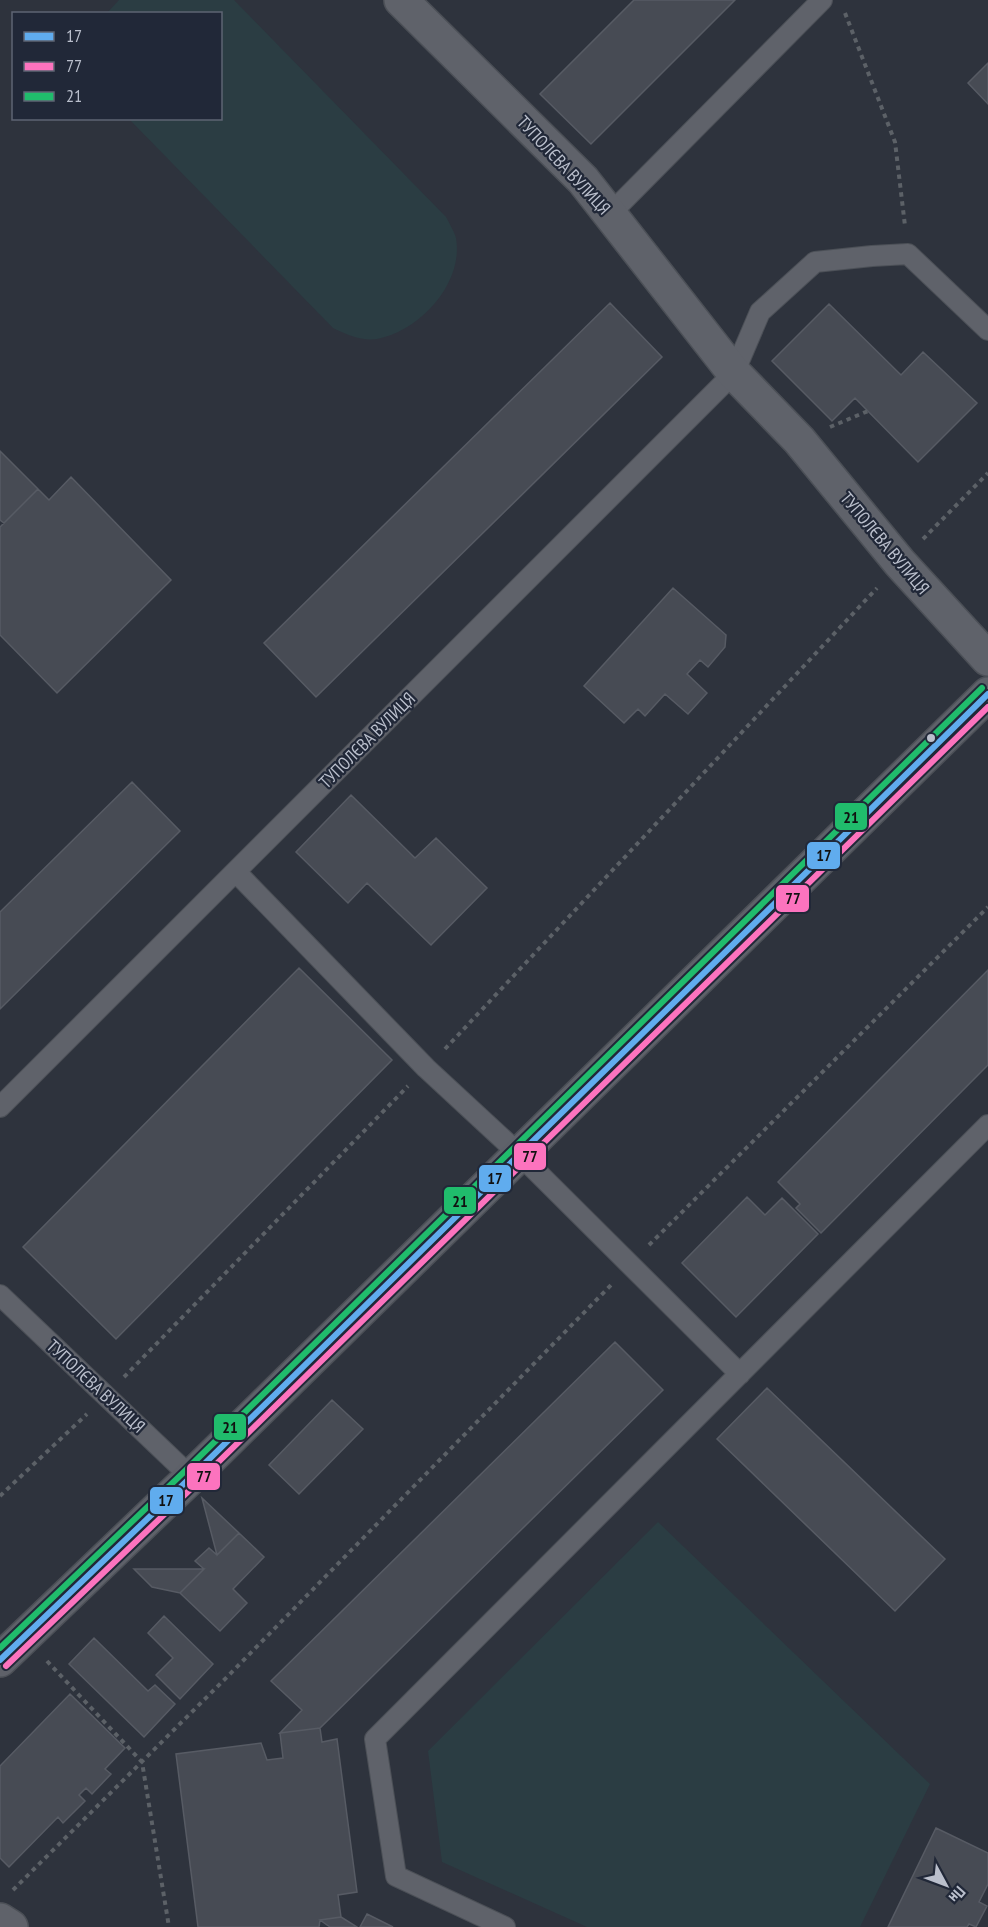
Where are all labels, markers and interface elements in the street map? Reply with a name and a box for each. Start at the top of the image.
legend [12,12,222,120]
text: 17 [66,24,82,47]
text: 77 [66,54,82,77]
text: 21 [66,84,82,107]
street label: ТУПОЛЄВА ВУЛИЦЯ [512,111,616,219]
street label: ТУПОЛЄВА ВУЛИЦЯ [835,487,935,599]
street label: ТУПОЛЄВА ВУЛИЦЯ [314,687,420,793]
unlabelled marker [925,732,937,744]
line badge: 21 [834,802,868,831]
text: 21 [843,807,859,827]
line badge: 17 [806,841,841,870]
text: 17 [816,845,832,865]
line badge: 77 [775,884,810,913]
text: 77 [785,888,801,908]
line badge: 77 [513,1142,547,1171]
text: 77 [522,1146,538,1166]
line badge: 17 [478,1164,512,1193]
text: 17 [487,1168,503,1188]
line badge: 21 [443,1186,477,1215]
text: 21 [452,1191,468,1211]
street label: ТУПОЛЄВА ВУЛИЦЯ [42,1334,150,1438]
line badge: 21 [213,1413,247,1441]
text: 21 [222,1417,238,1437]
line badge: 77 [186,1462,221,1491]
text: 77 [196,1466,212,1486]
line badge: 17 [149,1486,184,1515]
text: 17 [158,1490,174,1510]
north arrow [916,1855,976,1915]
text: Пн [945,1882,970,1907]

